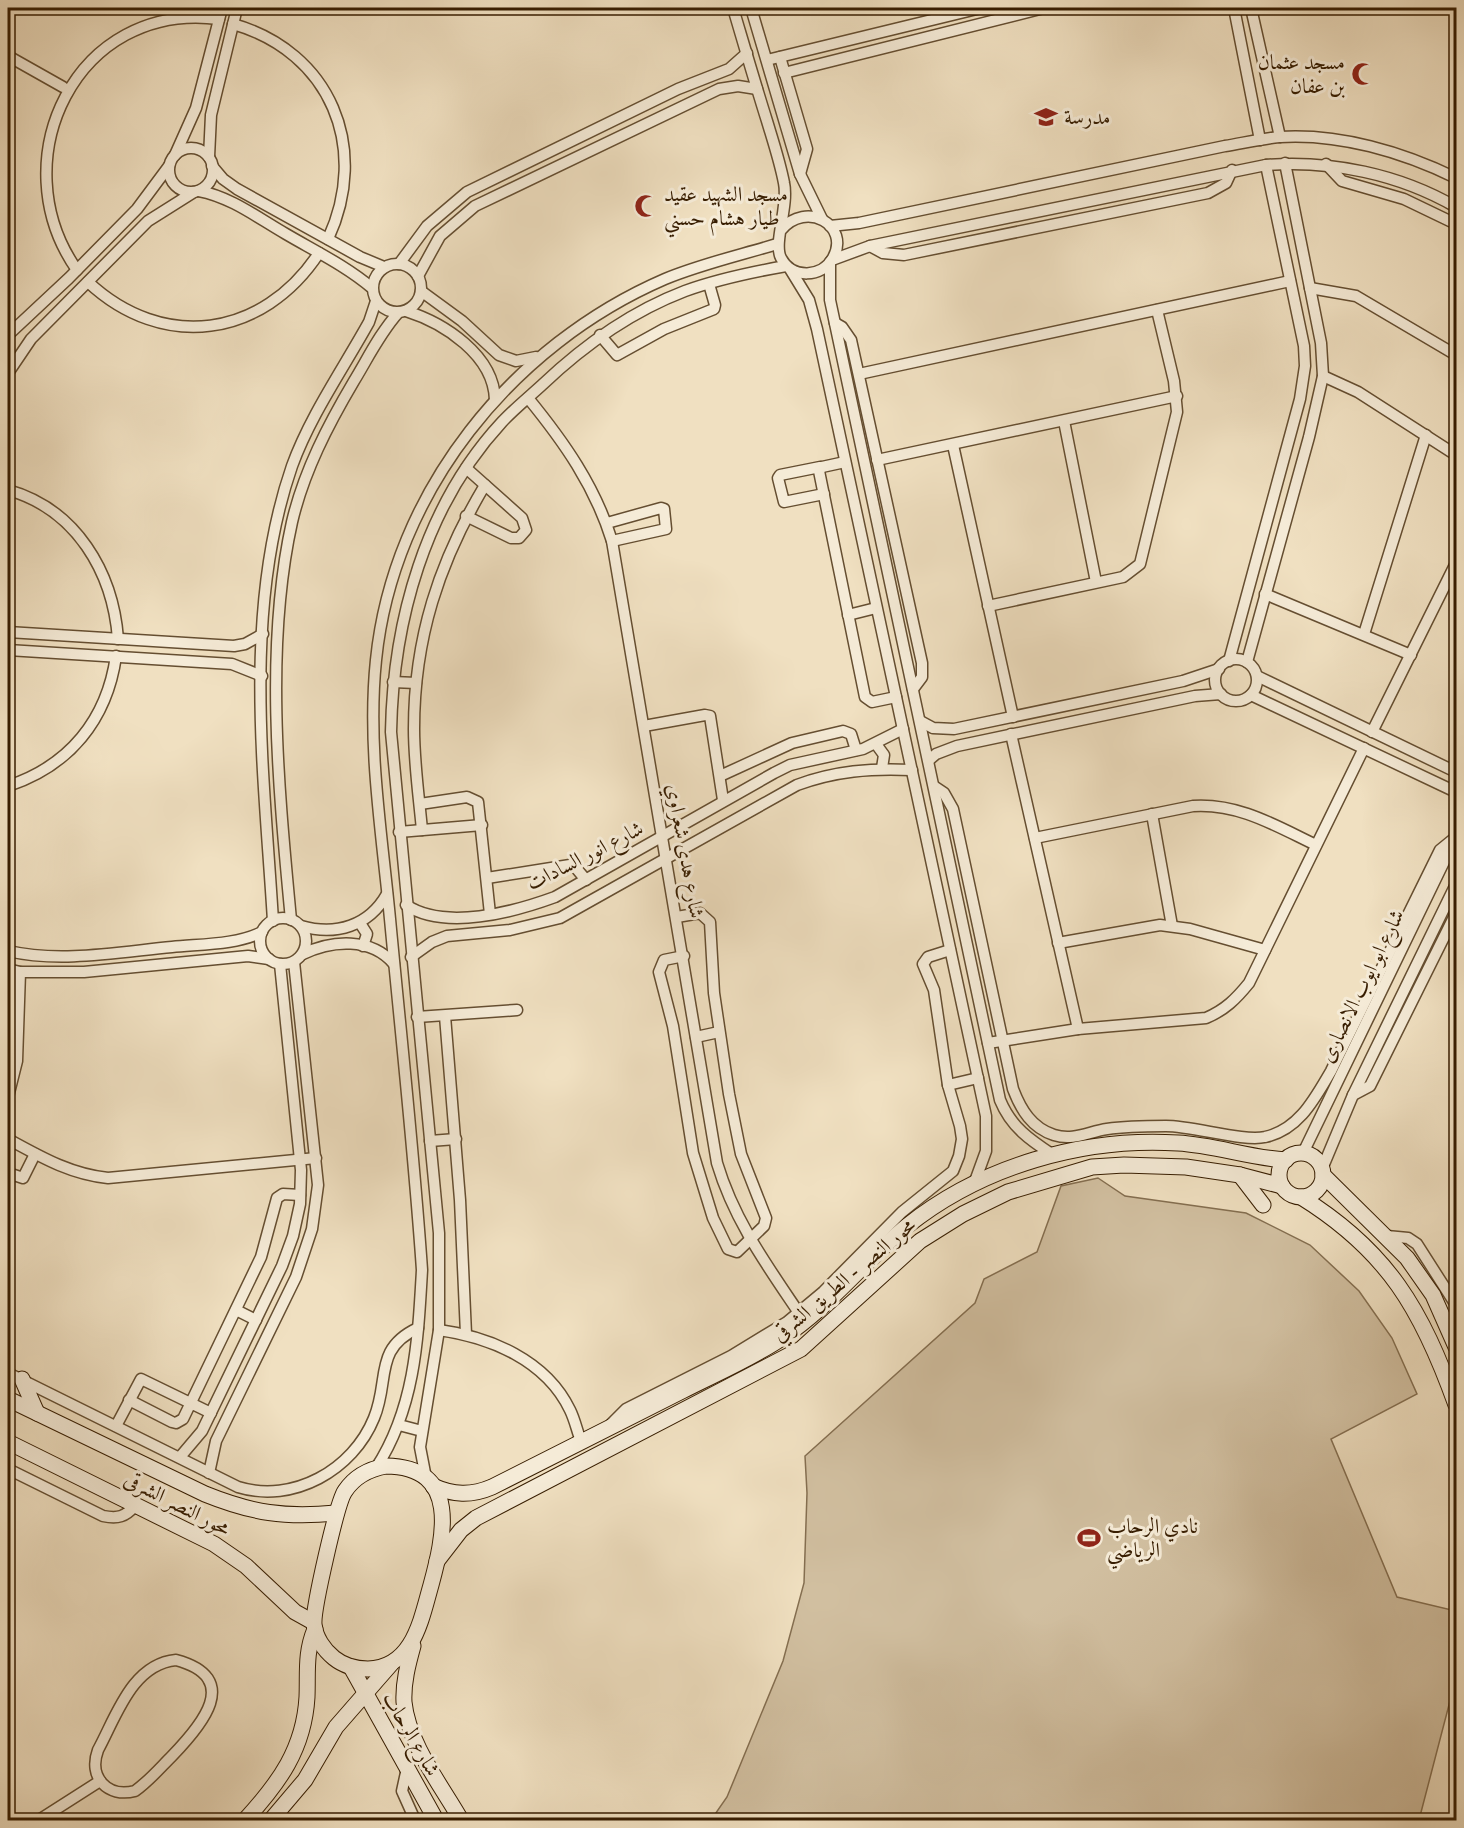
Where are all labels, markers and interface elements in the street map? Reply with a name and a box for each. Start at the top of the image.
place label: مسجد عثمان بن عفان [1258,49,1345,100]
mosque icon: مسجد عثمان بن عفان [1350,61,1376,87]
school or university icon: مدرسة [1033,104,1059,130]
place label: مدرسة [1064,104,1110,131]
place label: مسجد الشهيد عقيد طيار هشام حسني [664,181,788,238]
mosque icon: مسجد الشهيد عقيد طيار هشام حسني [633,193,659,219]
street label: شارع هدى شعراوي [656,781,710,921]
street label: شارع انور السادات [522,815,650,901]
street label: شارع ابو ايوب الانصارى [1313,905,1414,1069]
street label: محور النصر - الطريق الشرقي [767,1212,924,1350]
street label: محور النصر الشرقى [119,1466,235,1542]
place label: نادي الرحاب الرياضي [1107,1513,1198,1570]
sports icon: نادي الرحاب الرياضي [1076,1525,1102,1551]
street label: شارع الرحاب [373,1687,446,1783]

